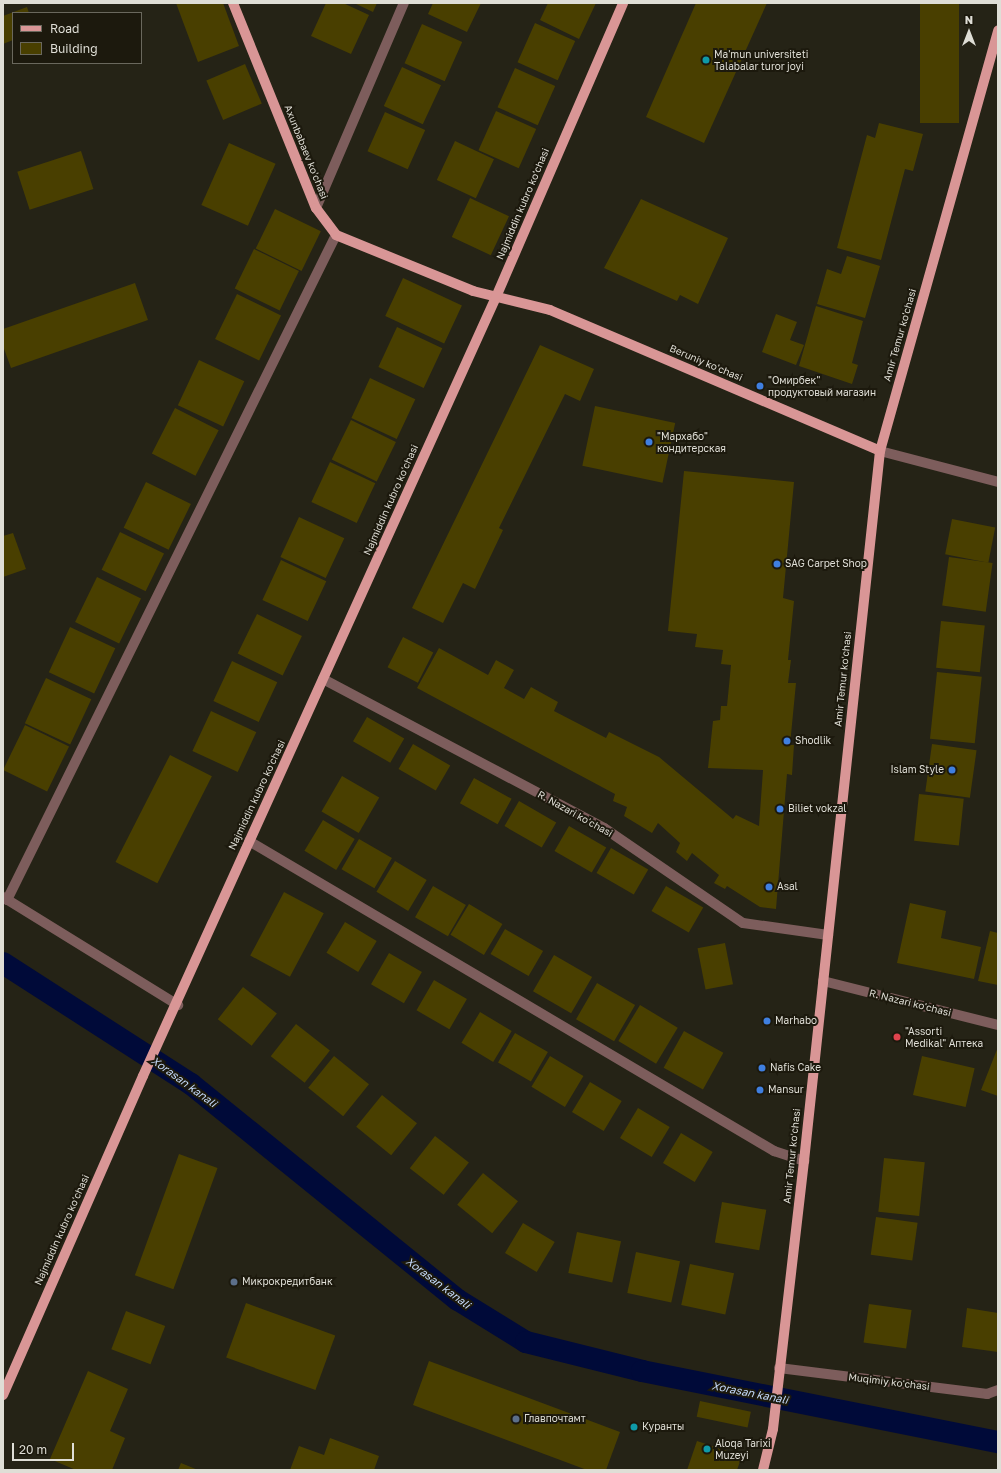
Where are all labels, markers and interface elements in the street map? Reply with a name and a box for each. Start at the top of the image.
legend [12,12,142,64]
north arrow [949,12,989,52]
text: N [965,13,973,26]
text: Road [50,21,79,36]
text: Building [50,41,98,56]
place label: Ma'mun universiteti Talabalar turor joyi [714,48,808,72]
marker: Ma'mun universiteti Talabalar turor joyi [701,55,711,65]
street label: Axunbabaev ko'chasi [282,103,330,201]
street label: Najmiddin kubro ko'chasi [494,146,552,262]
street label: Amir Temur ko'chasi [881,287,919,383]
street label: Beruniy ko'chasi [668,342,744,384]
place label: "Омирбек" продуктовый магазин [768,374,876,398]
marker: "Омирбек" продуктовый магазин [755,381,765,391]
place label: "Мархабо" кондитерская [657,430,726,454]
marker: "Мархабо" кондитерская [644,437,654,447]
street label: Najmiddin kubro ko'chasi [361,443,421,557]
place label: SAG Carpet Shop [785,558,867,570]
marker: SAG Carpet Shop [772,559,782,569]
street label: Amir Temur ko'chasi [832,631,854,727]
place label: Shodlik [795,735,831,747]
marker: Shodlik [782,736,792,746]
street label: Najmiddin kubro ko'chasi [226,738,288,852]
place label: Islam Style [890,764,944,776]
marker: Islam Style [947,765,957,775]
street label: R. Nazari ko'chasi [535,788,615,840]
place label: Biliet vokzal [788,803,847,815]
marker: Biliet vokzal [775,804,785,814]
place label: Asal [777,881,798,893]
marker: Asal [764,882,774,892]
street label: R. Nazari ko'chasi [868,987,952,1019]
place label: Marhabo [775,1015,817,1027]
marker: Marhabo [762,1016,772,1026]
place label: "Assorti Medikal" Аптека [905,1025,983,1048]
marker: "Assorti Medikal" Аптека [892,1032,902,1042]
water label: Xorasan kanali [149,1054,219,1110]
place label: Nafis Cake [770,1062,821,1074]
marker: Nafis Cake [757,1063,767,1073]
place label: Mansur [768,1084,804,1096]
marker: Mansur [755,1085,765,1095]
street label: Amir Temur ko'chasi [781,1108,803,1204]
street label: Najmiddin kubro ko'chasi [32,1173,92,1287]
water label: Xorasan kanali [403,1254,473,1312]
place label: Микрокредитбанк [242,1276,333,1288]
marker: Микрокредитбанк [229,1277,239,1287]
street label: Muqimiy ko'chasi [848,1371,930,1393]
water label: Xorasan kanali [711,1379,789,1407]
place label: Главпочтамт [524,1413,586,1425]
marker: Главпочтамт [511,1414,521,1424]
place label: Куранты [642,1421,684,1433]
marker: Куранты [629,1422,639,1432]
scale bar [14,1435,76,1461]
place label: Aloqa Tarixi Muzeyi [715,1437,771,1460]
text: 20 m [19,1442,47,1457]
marker: Aloqa Tarixi Muzeyi [702,1444,712,1454]

